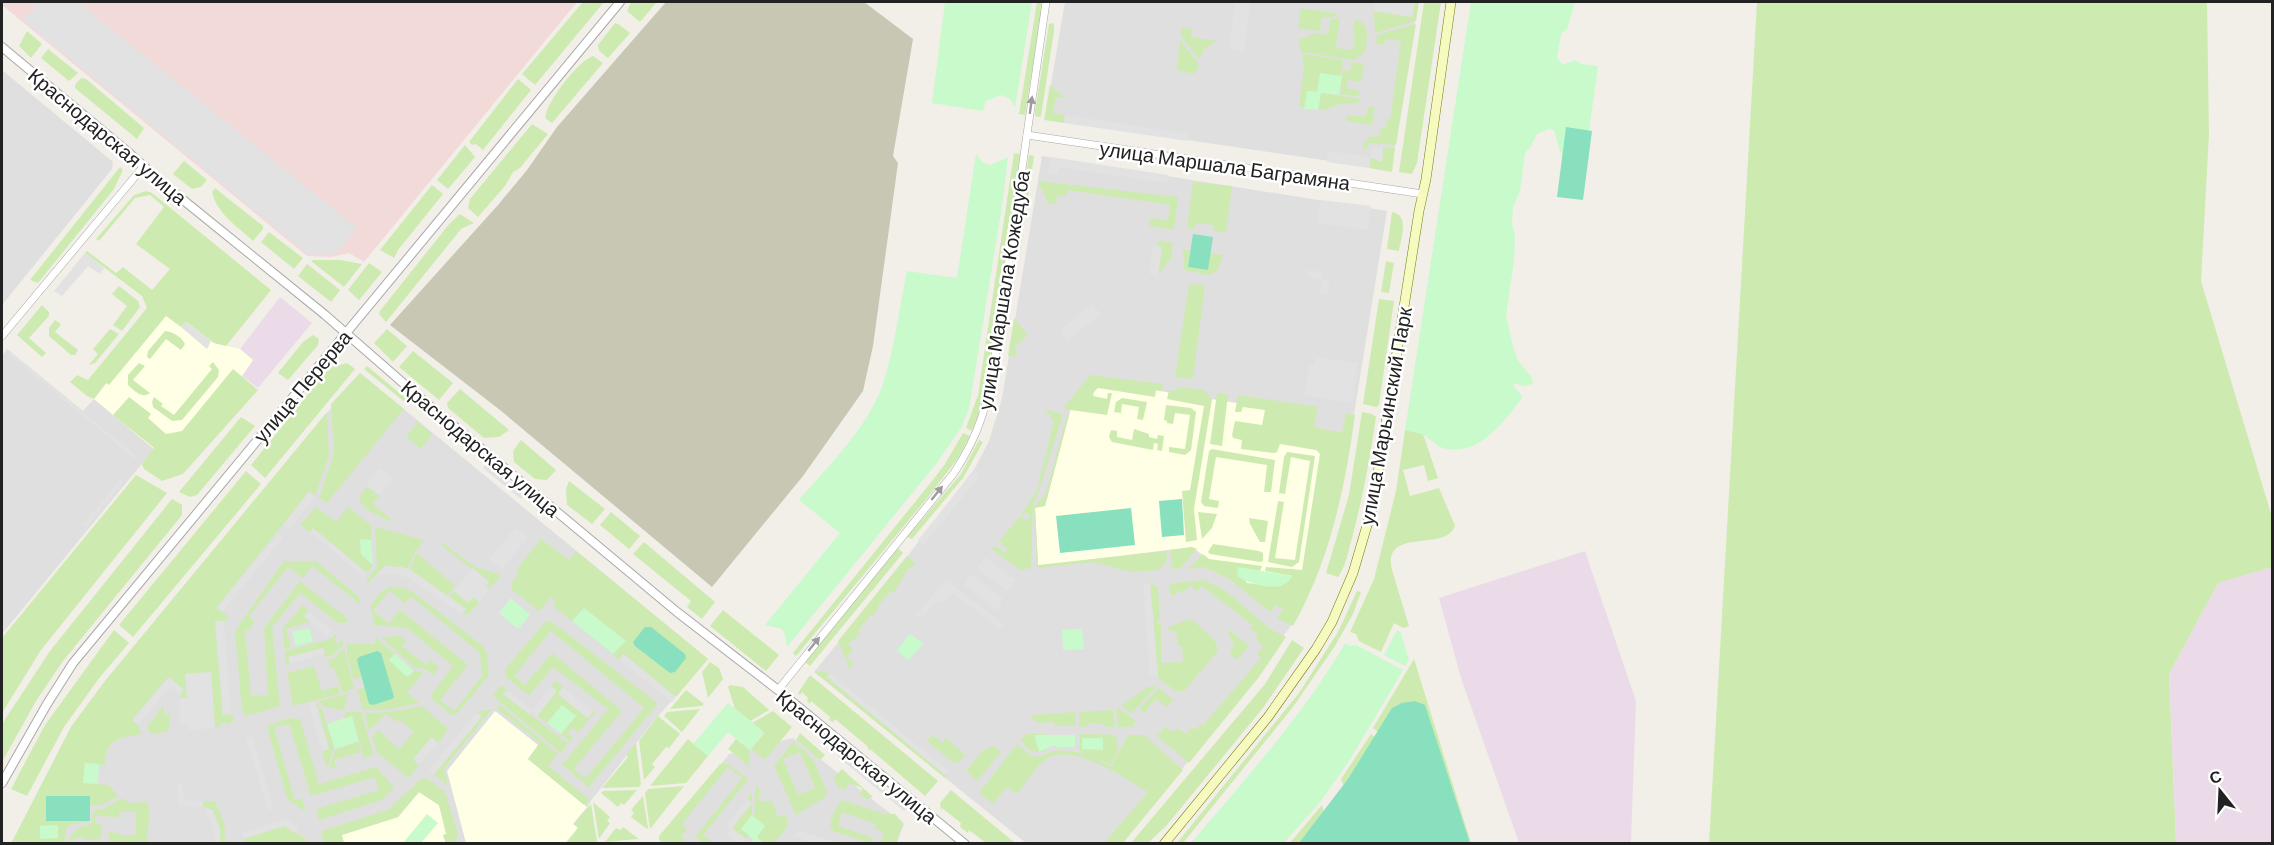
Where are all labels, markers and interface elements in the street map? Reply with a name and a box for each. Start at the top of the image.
street label: Краснодарская улица [24,63,193,210]
one-way arrow [1026,96,1035,115]
street label: улица Маршала Баграмяна [1098,136,1353,195]
street label: улица Маршала Кожедуба [972,167,1034,412]
street label: улица Марьинский Парк [1354,305,1416,527]
street label: улица Перерва [248,324,357,447]
street label: Краснодарская улица [397,375,566,522]
one-way arrow [931,485,944,501]
one-way arrow [808,637,820,652]
street label: Краснодарская улица [772,684,943,829]
north arrow [2190,761,2250,821]
text: С [2207,765,2224,787]

